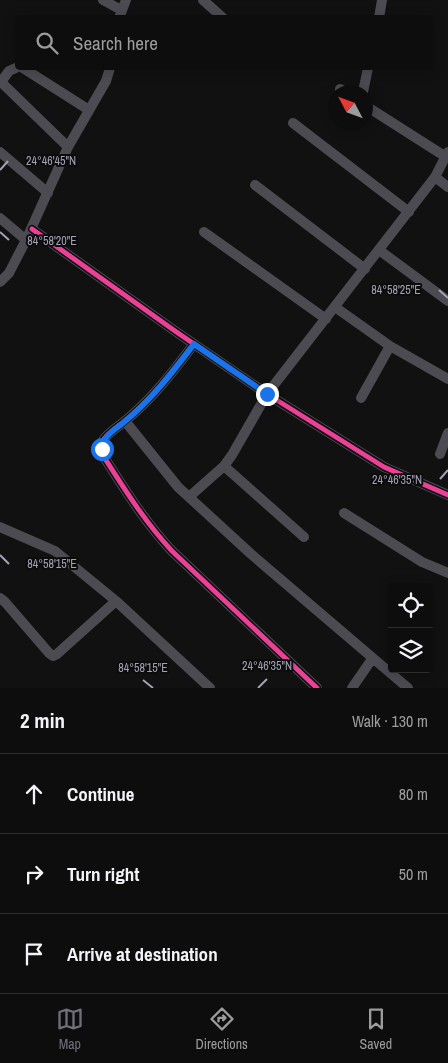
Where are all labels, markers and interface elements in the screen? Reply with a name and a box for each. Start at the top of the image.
search box [15,15,433,70]
icon: search [33,29,61,57]
text: Search here [73,30,158,56]
north arrow [328,85,373,130]
text: 24°46'45"N [26,153,76,169]
text: 84°58'20"E [27,233,77,249]
text: 84°58'25"E [371,282,421,298]
route end [256,383,279,406]
route start [91,438,114,461]
text: 24°46'35"N [372,472,422,488]
text: 84°58'15"E [27,556,77,572]
map controls [388,583,433,673]
button: locate [388,583,433,628]
button: layers [388,628,433,673]
text: 24°46'35"N [242,658,292,674]
text: 84°58'15"E [118,660,168,676]
text: 2 min [20,706,65,735]
text: Walk · 130 m [352,710,428,732]
icon: ahead [20,780,48,808]
text: Continue [67,781,135,807]
text: 80 m [399,783,428,805]
icon: right [20,860,48,888]
text: Turn right [67,861,139,887]
text: 50 m [399,863,428,885]
icon: arrive [20,940,48,968]
text: Arrive at destination [67,941,218,967]
tab: Map [56,1005,84,1053]
tab: Directions [196,1005,248,1053]
tab: Saved [360,1005,392,1053]

